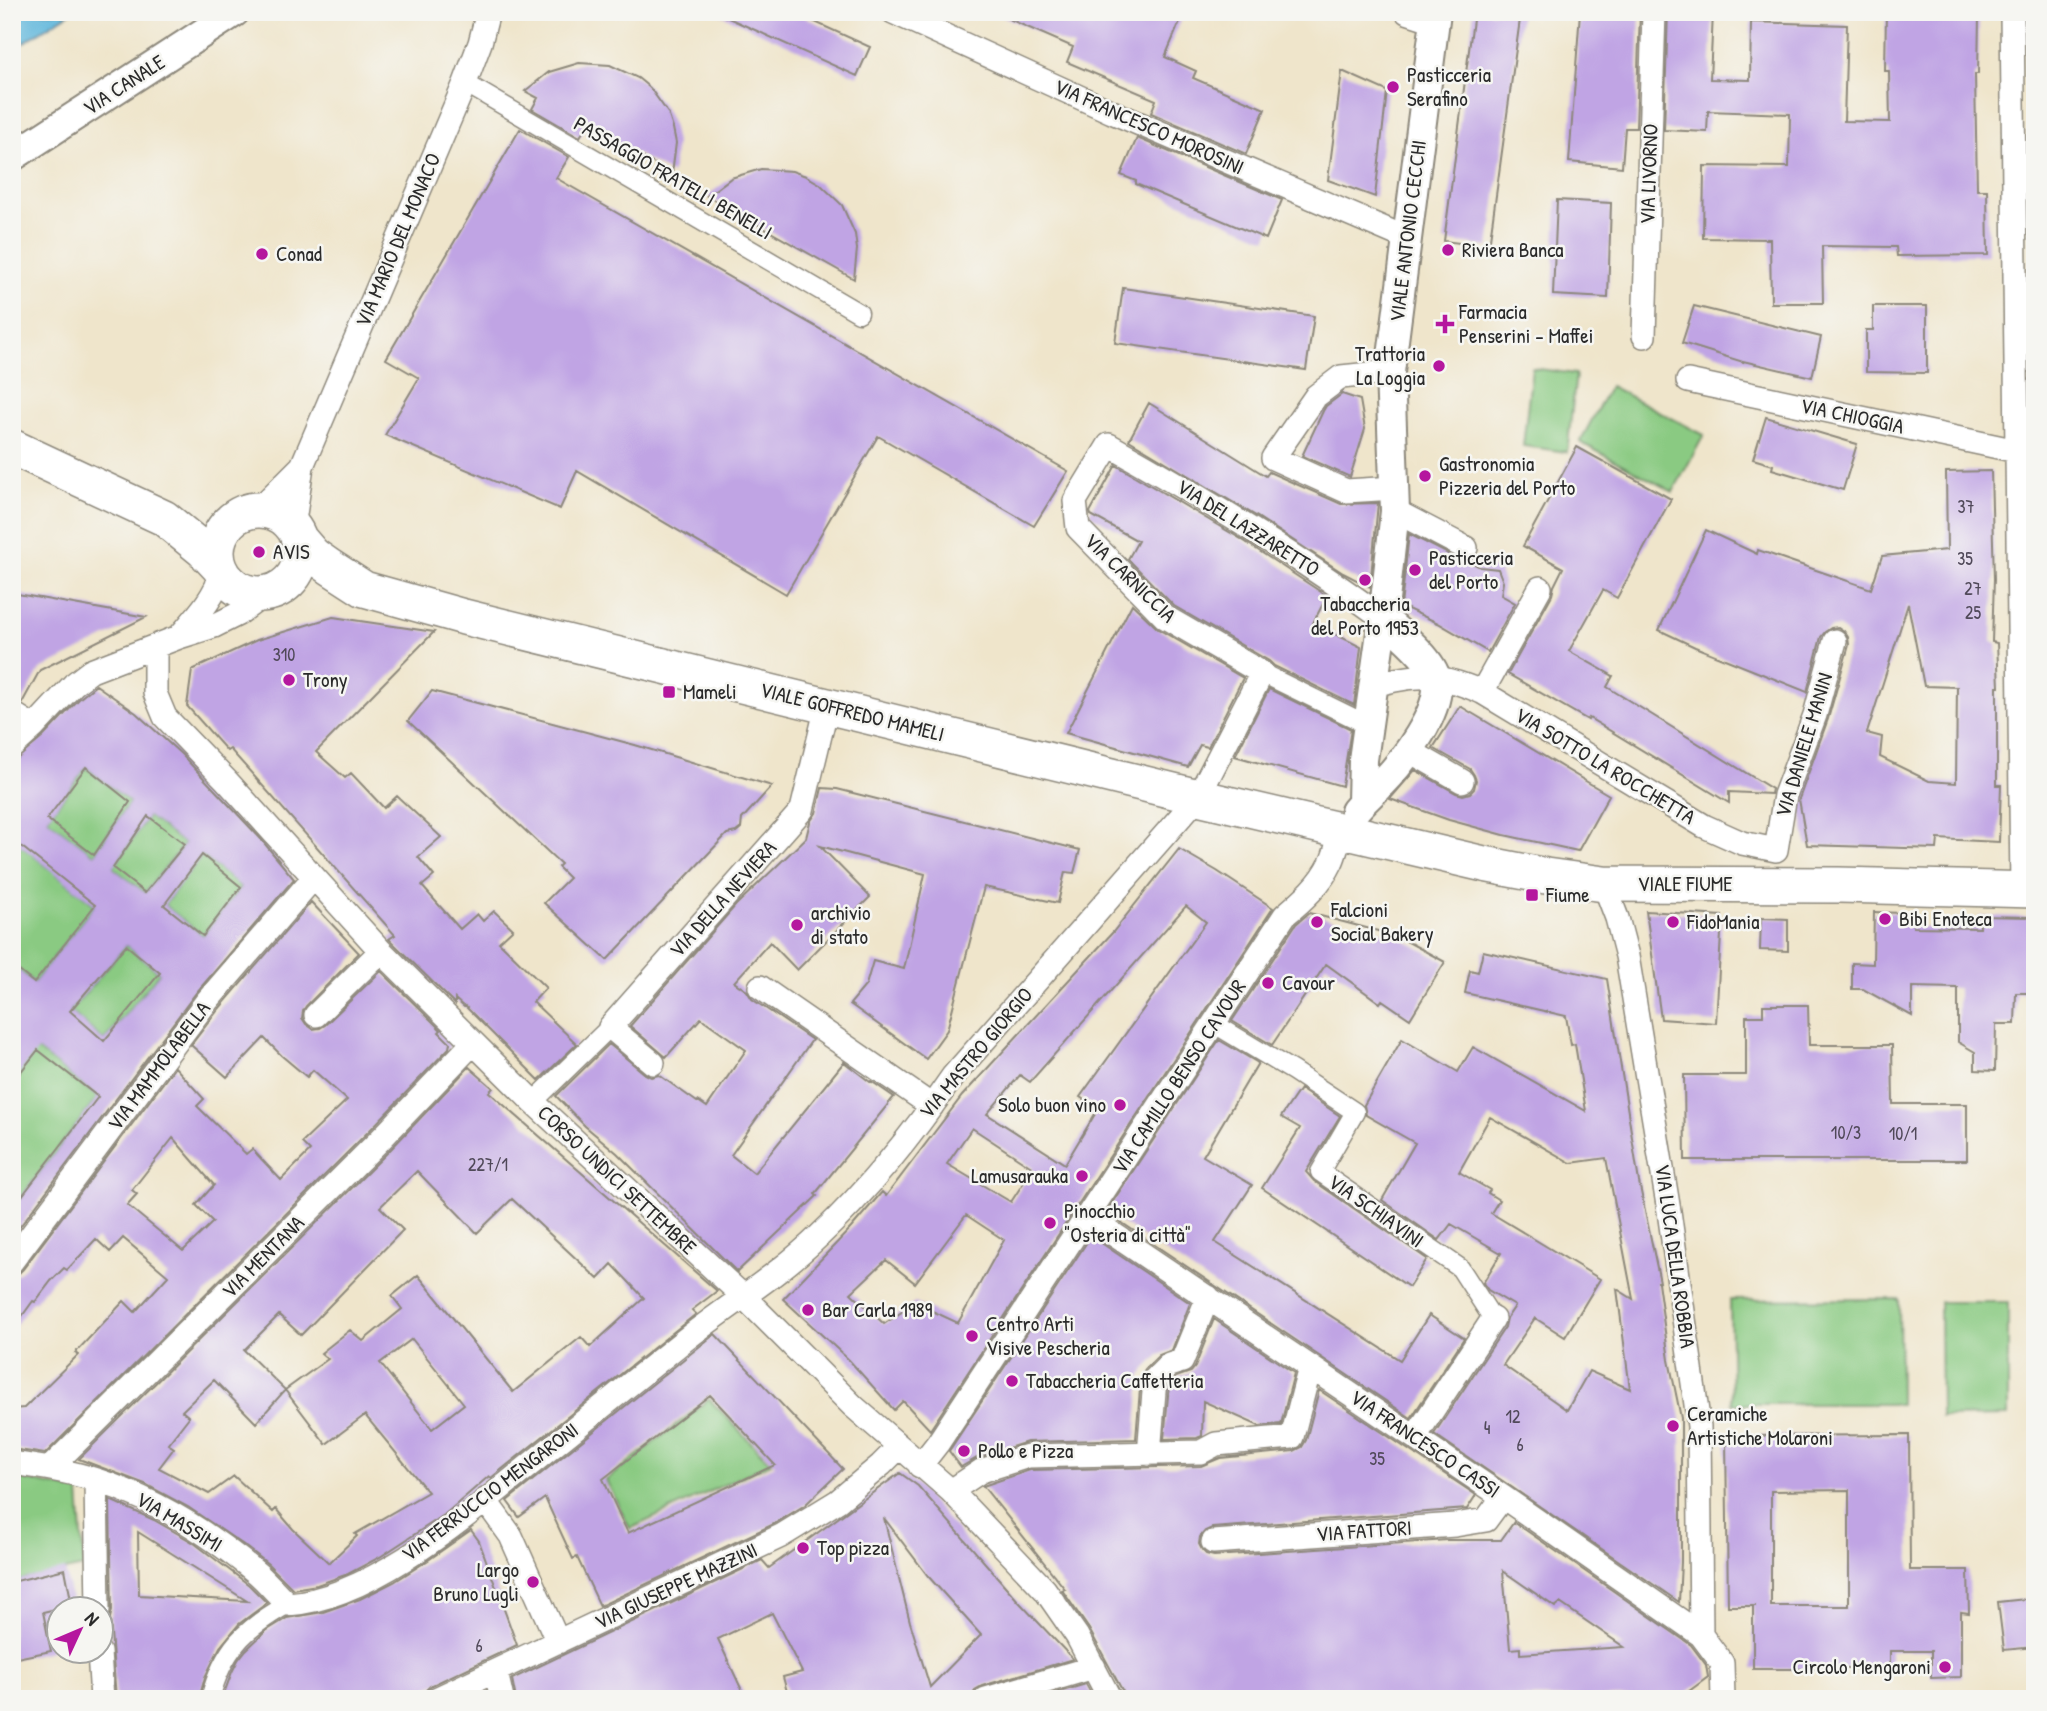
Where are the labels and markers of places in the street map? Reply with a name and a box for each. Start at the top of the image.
place label: Pasticceria Serafino [1407,60,1491,113]
marker: Pasticceria Serafino [1385,79,1401,95]
place label: Riviera Banca [1462,235,1564,264]
place label: Conad [276,239,322,268]
marker: Riviera Banca [1440,242,1456,258]
marker: Conad [254,246,270,262]
place label: Farmacia Penserini - Maffei [1458,297,1593,350]
marker: Farmacia Penserini - Maffei [1437,316,1453,332]
place label: Trattoria La Loggia [1355,339,1425,392]
marker: Trattoria La Loggia [1431,358,1447,374]
place label: Gastronomia Pizzeria del Porto [1439,449,1575,502]
marker: Gastronomia Pizzeria del Porto [1417,468,1433,484]
place label: AVIS [273,537,310,566]
place label: Pasticceria del Porto [1429,543,1513,596]
marker: AVIS [251,544,267,560]
marker: Pasticceria del Porto [1407,562,1423,578]
marker: Tabaccheria del Porto 1953 [1357,572,1373,588]
place label: Tabaccheria del Porto 1953 [1311,589,1419,642]
place label: Trony [303,665,348,694]
marker: Trony [281,672,297,688]
place label: Mameli [683,677,737,706]
marker: Mameli [661,684,677,700]
place label: Fiume [1545,880,1590,909]
marker: Fiume [1524,887,1540,903]
place label: Falcioni Social Bakery [1330,895,1434,948]
place label: archivio di stato [811,898,871,951]
place label: Bibi Enoteca [1899,904,1992,933]
place label: FidoMania [1686,907,1759,936]
marker: Bibi Enoteca [1877,911,1893,927]
marker: Falcioni Social Bakery [1309,914,1325,930]
marker: FidoMania [1665,914,1681,930]
marker: archivio di stato [789,917,805,933]
place label: Cavour [1282,968,1335,997]
marker: Cavour [1260,975,1276,991]
place label: Solo buon vino [998,1090,1106,1119]
marker: Solo buon vino [1112,1097,1128,1113]
place label: Lamusarauka [971,1161,1068,1190]
marker: Lamusarauka [1074,1168,1090,1184]
place label: Pinocchio "Osteria di città" [1064,1196,1191,1249]
marker: Pinocchio "Osteria di città" [1042,1215,1058,1231]
place label: Bar Carla 1989 [822,1295,933,1324]
marker: Bar Carla 1989 [800,1302,816,1318]
place label: Centro Arti Visive Pescheria [986,1309,1110,1362]
marker: Centro Arti Visive Pescheria [964,1328,980,1344]
place label: Tabaccheria Caffetteria [1026,1366,1203,1395]
marker: Tabaccheria Caffetteria [1004,1373,1020,1389]
place label: Ceramiche Artistiche Molaroni [1687,1399,1833,1452]
marker: Ceramiche Artistiche Molaroni [1665,1418,1681,1434]
place label: Pollo e Pizza [978,1436,1073,1465]
marker: Pollo e Pizza [956,1443,972,1459]
place label: Top pizza [817,1533,889,1562]
marker: Top pizza [795,1540,811,1556]
place label: Largo Bruno Lugli [433,1555,519,1608]
marker: Largo Bruno Lugli [525,1574,541,1590]
place label: Circolo Mengaroni [1793,1652,1931,1681]
marker: Circolo Mengaroni [1937,1659,1953,1675]

